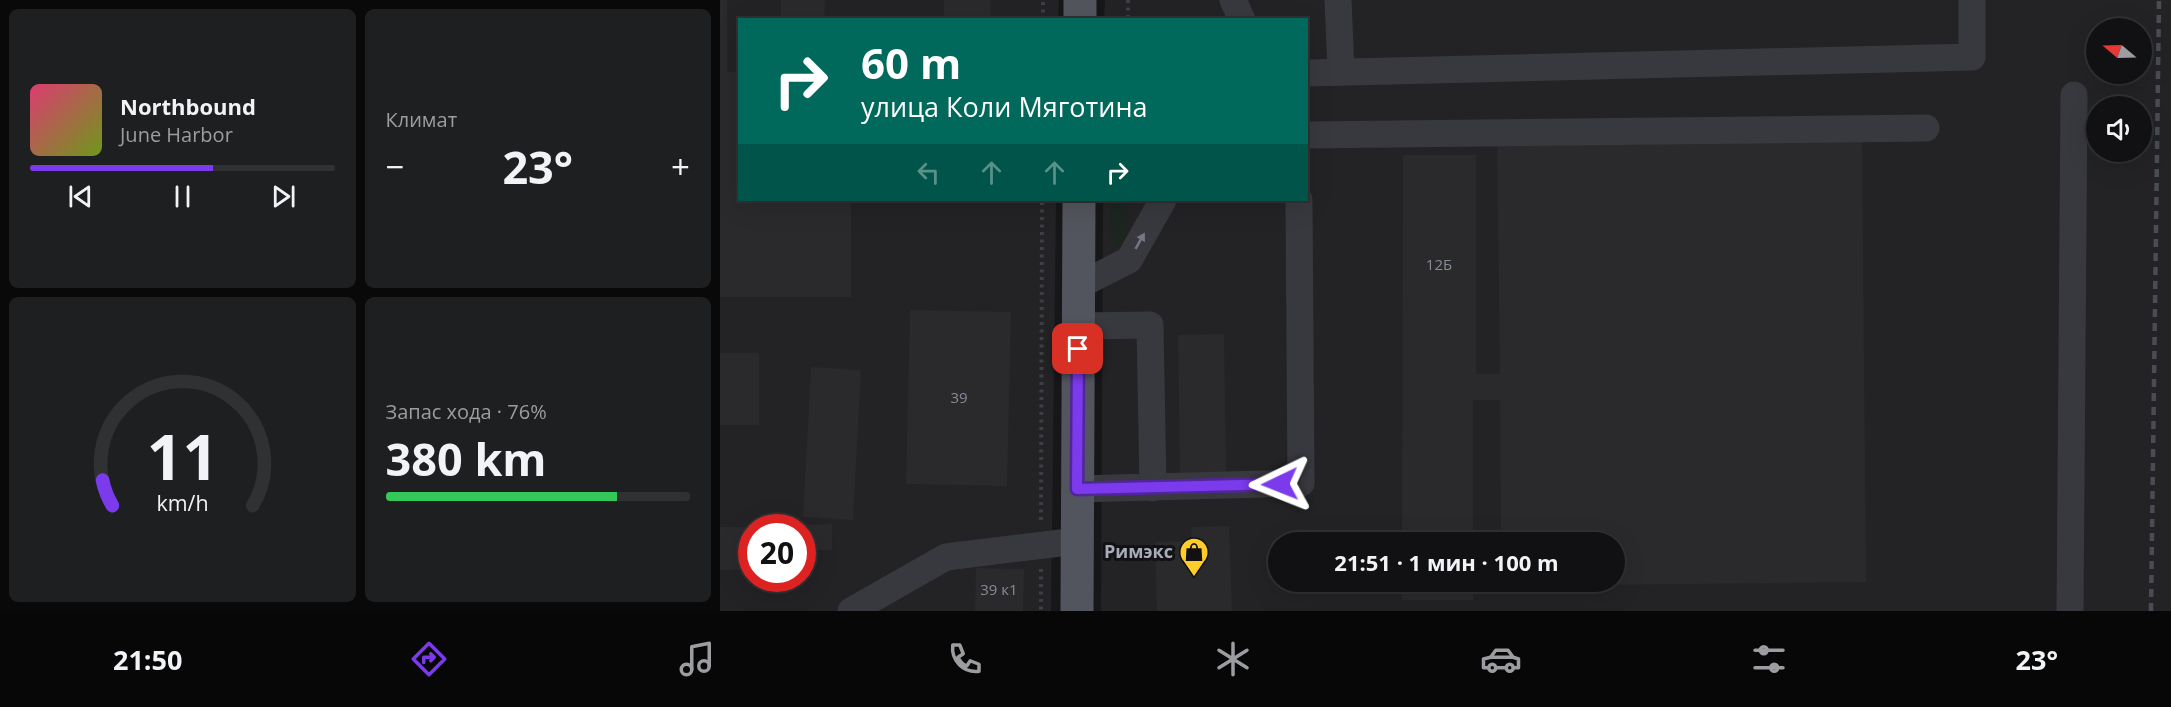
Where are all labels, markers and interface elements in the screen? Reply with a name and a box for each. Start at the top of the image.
north arrow [2086,18,2152,84]
map controls [2086,18,2152,162]
text: 60 m [861,34,961,91]
icon: right [762,42,840,120]
text: улица Коли Мяготина [861,88,1147,125]
text: Northbound [120,91,256,121]
button: sound [2086,96,2152,162]
text: Климат [386,106,457,133]
text: June Harbor [120,121,233,148]
text: 23° [502,136,573,197]
text: − [386,144,404,189]
text: + [671,144,690,189]
icon: left [912,156,945,189]
icon: ahead [975,156,1008,189]
icon: ahead [1038,156,1071,189]
icon: right [1101,156,1134,189]
icon: previous [64,180,97,213]
icon: pause [166,180,199,213]
icon: next [267,180,300,213]
one-way arrow [1135,232,1145,249]
house number: 12Б [1426,254,1452,274]
pin [1052,323,1103,374]
icon: arrive [1061,332,1094,365]
house number: 39 [950,387,968,407]
text: Запас хода · 76% [386,398,547,425]
text: 11 [147,413,218,498]
text: 380 km [386,428,546,489]
position arrow [1248,452,1312,516]
text: km/h [156,489,208,518]
speed limit sign: 20 [738,514,816,592]
shop icon: Римэкс [1178,536,1210,578]
place label: Римэкс [1104,539,1173,563]
text: 21:51 · 1 мин · 100 m [1334,547,1559,577]
house number: 39 к1 [980,579,1018,599]
icon: directions [408,638,450,680]
icon: music [676,638,718,680]
icon: phone [944,638,986,680]
icon: climate [1212,638,1254,680]
icon: car [1480,638,1522,680]
icon: filters [1748,638,1790,680]
text: 21:50 [113,641,182,678]
text: 23° [2016,641,2058,678]

